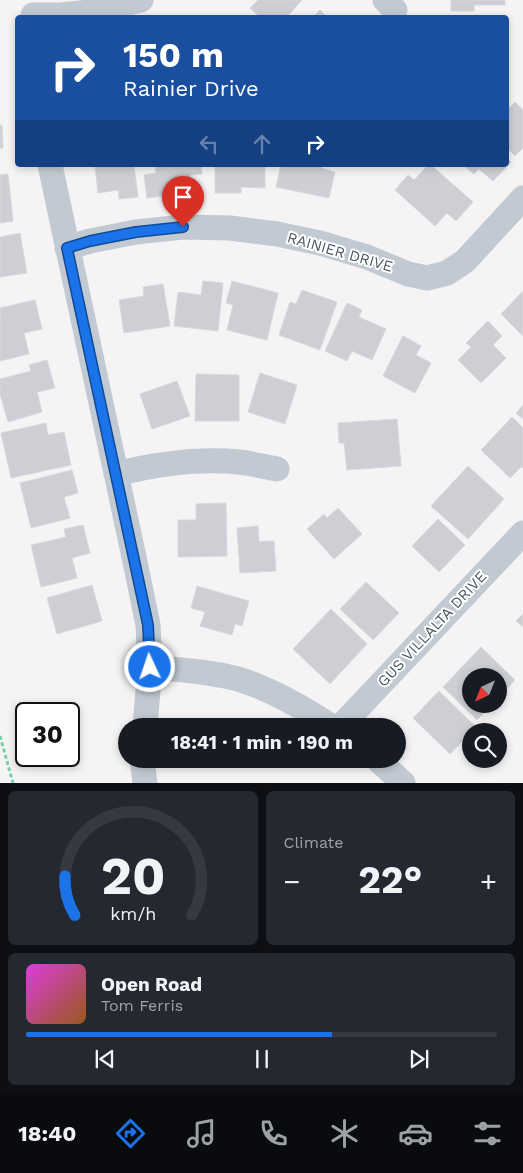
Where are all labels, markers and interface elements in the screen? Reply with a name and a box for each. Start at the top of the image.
text: 150 m [123,34,224,76]
icon: right [40,35,105,100]
text: Rainier Drive [123,76,259,101]
icon: left [195,130,223,158]
icon: ahead [248,130,276,158]
icon: right [301,130,329,158]
pin [162,176,204,227]
icon: arrive [169,183,197,211]
street label: RAINIER DRIVE [285,228,395,276]
street label: GUS VILLALTA DRIVE [374,568,490,690]
position arrow [123,640,175,692]
north arrow [462,668,508,712]
map controls [462,668,507,768]
speed limit sign: 30 [15,702,80,767]
button: search [462,723,507,768]
text: 18:41 · 1 min · 190 m [171,731,353,754]
text: Climate [284,833,344,852]
text: 20 [101,846,165,907]
text: 22° [358,858,422,902]
text: − [284,865,300,898]
text: + [480,865,497,898]
text: km/h [110,903,156,924]
text: Open Road [101,973,202,996]
text: Tom Ferris [101,996,183,1015]
icon: previous [91,1045,119,1073]
icon: pause [248,1045,276,1073]
icon: next [405,1045,433,1073]
icon: directions [113,1116,148,1151]
icon: music [184,1116,219,1151]
icon: phone [256,1116,291,1151]
icon: climate [327,1116,362,1151]
icon: car [398,1116,433,1151]
icon: filters [470,1116,505,1151]
text: 18:40 [18,1121,77,1146]

